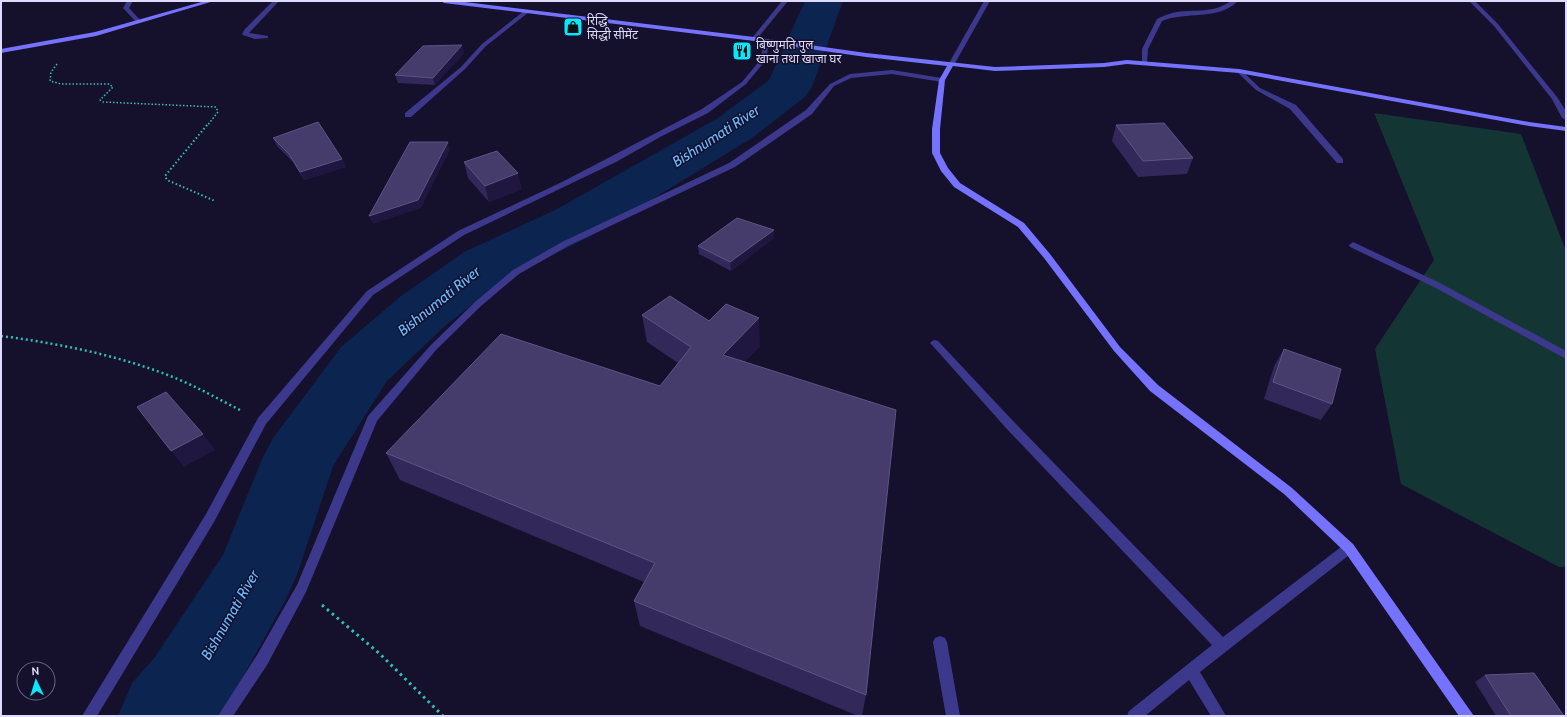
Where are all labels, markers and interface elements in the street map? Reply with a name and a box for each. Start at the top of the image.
place label: रिद्धि सिद्धी सीमेंट [587,13,639,42]
shop icon: रिद्धि सिद्धी सीमेंट [562,16,584,38]
place label: बिष्णुमति पुल खाना तथा खाजा घर [756,37,842,66]
restaurant icon: बिष्णुमति पुल खाना तथा खाजा घर [731,40,753,62]
water label: Bishnumati River [669,100,764,171]
water label: Bishnumati River [394,261,485,340]
water label: Bishnumati River [197,566,264,663]
north arrow [16,661,56,701]
text: N [31,664,40,678]

